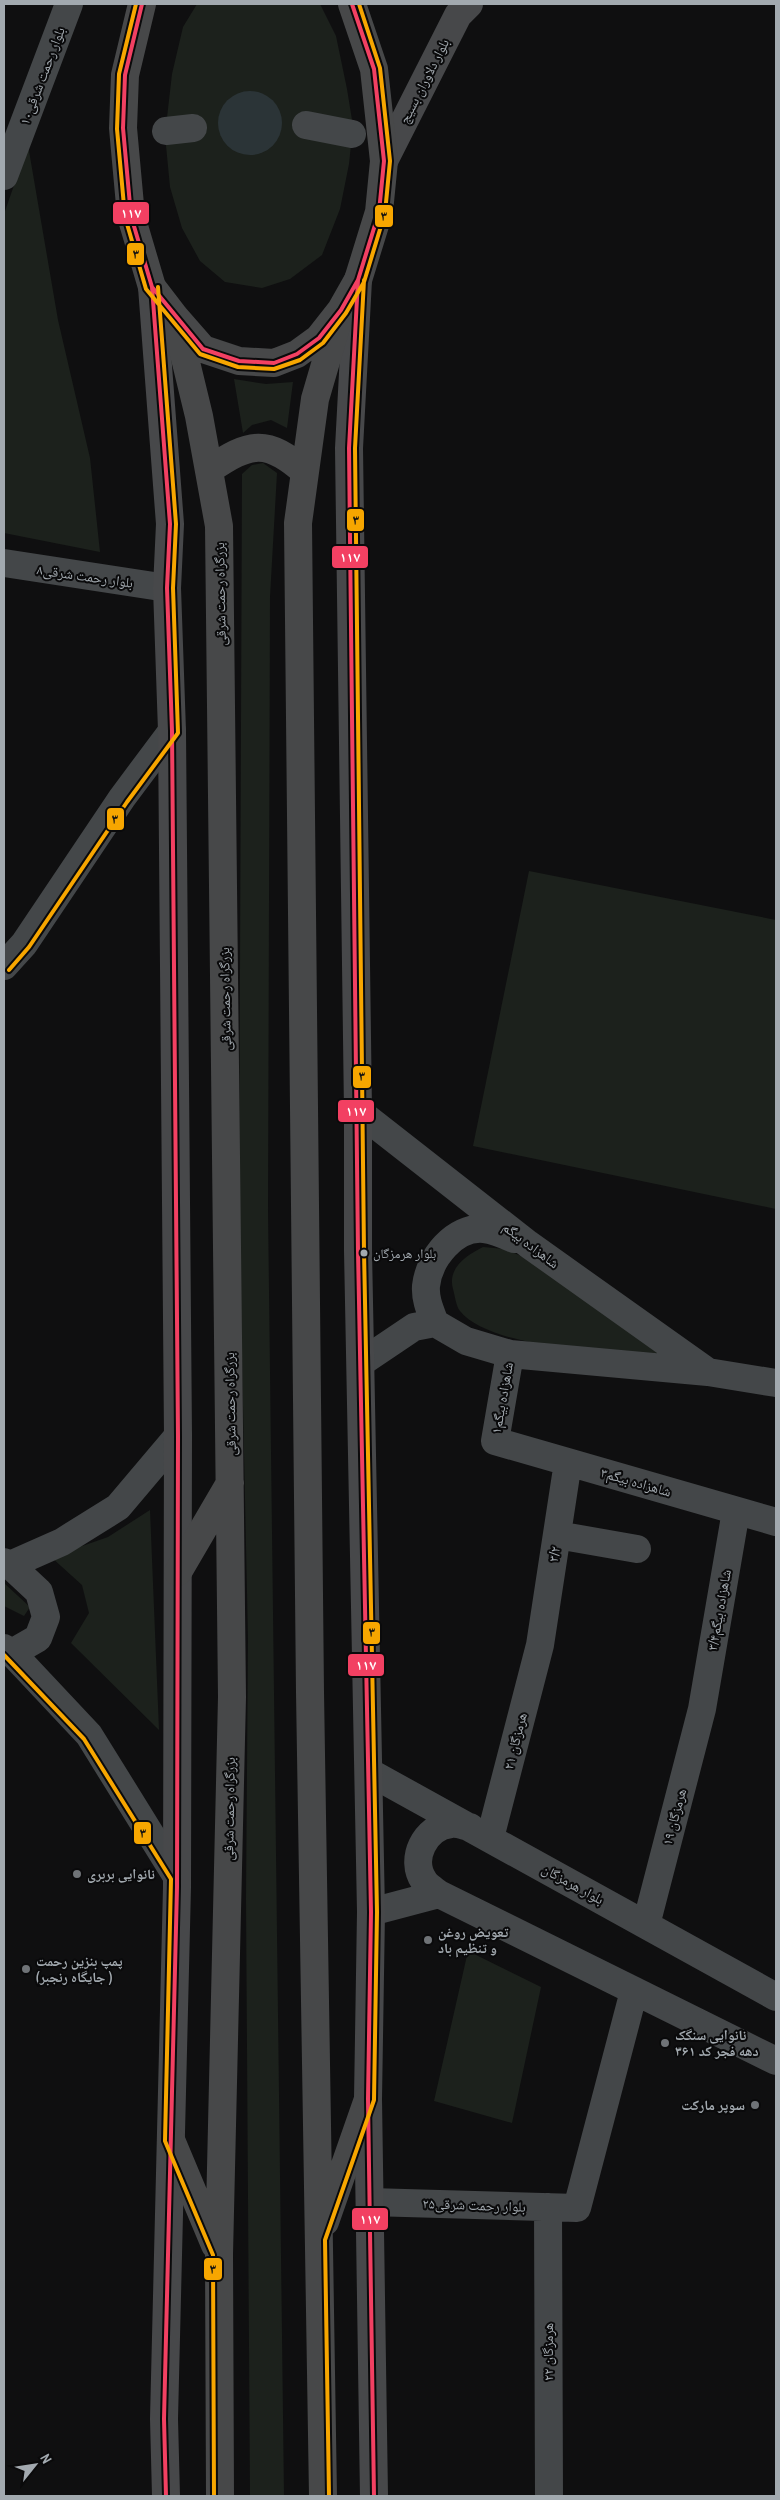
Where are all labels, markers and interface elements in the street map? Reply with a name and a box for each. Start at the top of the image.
street label: ۱۰بلوار رحمت شرقی [15,24,69,128]
street label: بلوار دلاوران بسیج [395,35,454,127]
line badge: ۱۱۷ [112,201,150,225]
text: ۱۱۷ [121,204,141,222]
line badge: ۳ [374,204,394,228]
text: ۳ [381,207,388,225]
line badge: ۳ [126,242,145,266]
text: ۳ [133,245,140,263]
line badge: ۳ [346,508,365,532]
text: ۳ [353,511,360,529]
street label: بزرگراه رحمت شرقی [210,542,230,646]
line badge: ۱۱۷ [331,545,369,569]
text: ۱۱۷ [340,548,360,566]
street label: بلوار رحمت شرقی۸ [36,560,134,592]
line badge: ۳ [106,807,125,831]
text: ۳ [112,810,119,828]
street label: بزرگراه رحمت شرقی [215,947,235,1051]
line badge: ۳ [352,1065,372,1089]
text: ۳ [359,1067,366,1085]
line badge: ۱۱۷ [337,1099,375,1123]
text: ۱۱۷ [346,1102,366,1120]
street label: شاهزاده بیگم [499,1218,563,1273]
place label: بلوار هرمزگان [373,1245,436,1262]
marker: بلوار هرمزگان [359,1248,369,1258]
street label: بزرگراه رحمت شرقی [220,1352,240,1456]
street label: شاهزاده بیگم۱ [487,1361,518,1435]
street label: ۳شاهزاده بیگم [598,1463,673,1502]
street label: ۳/۲ [544,1545,564,1563]
street label: ۳/۴شاهزاده بیگم [703,1568,736,1652]
line badge: ۳ [362,1621,381,1645]
text: ۳ [369,1623,376,1641]
line badge: ۱۱۷ [347,1653,385,1677]
text: ۱۱۷ [356,1656,376,1674]
street label: هرمزگان ۲۱ [499,1711,531,1771]
street label: بزرگراه رحمت شرقی [219,1757,239,1861]
street label: هرمزگان ۱۹ [658,1787,690,1847]
line badge: ۳ [133,1821,152,1845]
text: ۳ [140,1824,147,1842]
street label: بلوار هرمزگان [539,1860,607,1908]
place label: نانوایی بربری [87,1865,155,1883]
marker: نانوایی بربری [71,1868,83,1880]
place label: تعویض روغن و تنظیم باد [438,1923,509,1958]
marker: تعویض روغن و تنظیم باد [422,1934,434,1946]
place label: پمپ بنزین رحمت (جایگاه رنجبر ) [36,1952,123,1986]
marker: پمپ بنزین رحمت (جایگاه رنجبر ) [20,1963,32,1975]
place label: نانوایی سنگک دهه فجر کد ۳۶۱ [675,2026,759,2060]
marker: نانوایی سنگک دهه فجر کد ۳۶۱ [659,2037,671,2049]
place label: سوپر مارکت [681,2096,745,2114]
marker: سوپر مارکت [749,2099,761,2111]
street label: بلوار رحمت شرقی۲۵ [422,2194,526,2216]
line badge: ۱۱۷ [351,2207,389,2231]
text: ۱۱۷ [360,2210,380,2228]
line badge: ۳ [203,2257,223,2281]
text: ۳ [210,2260,217,2278]
street label: هرمزگان ۲۲ [539,2323,557,2381]
north arrow [10,2440,60,2490]
text: N [36,2450,56,2467]

